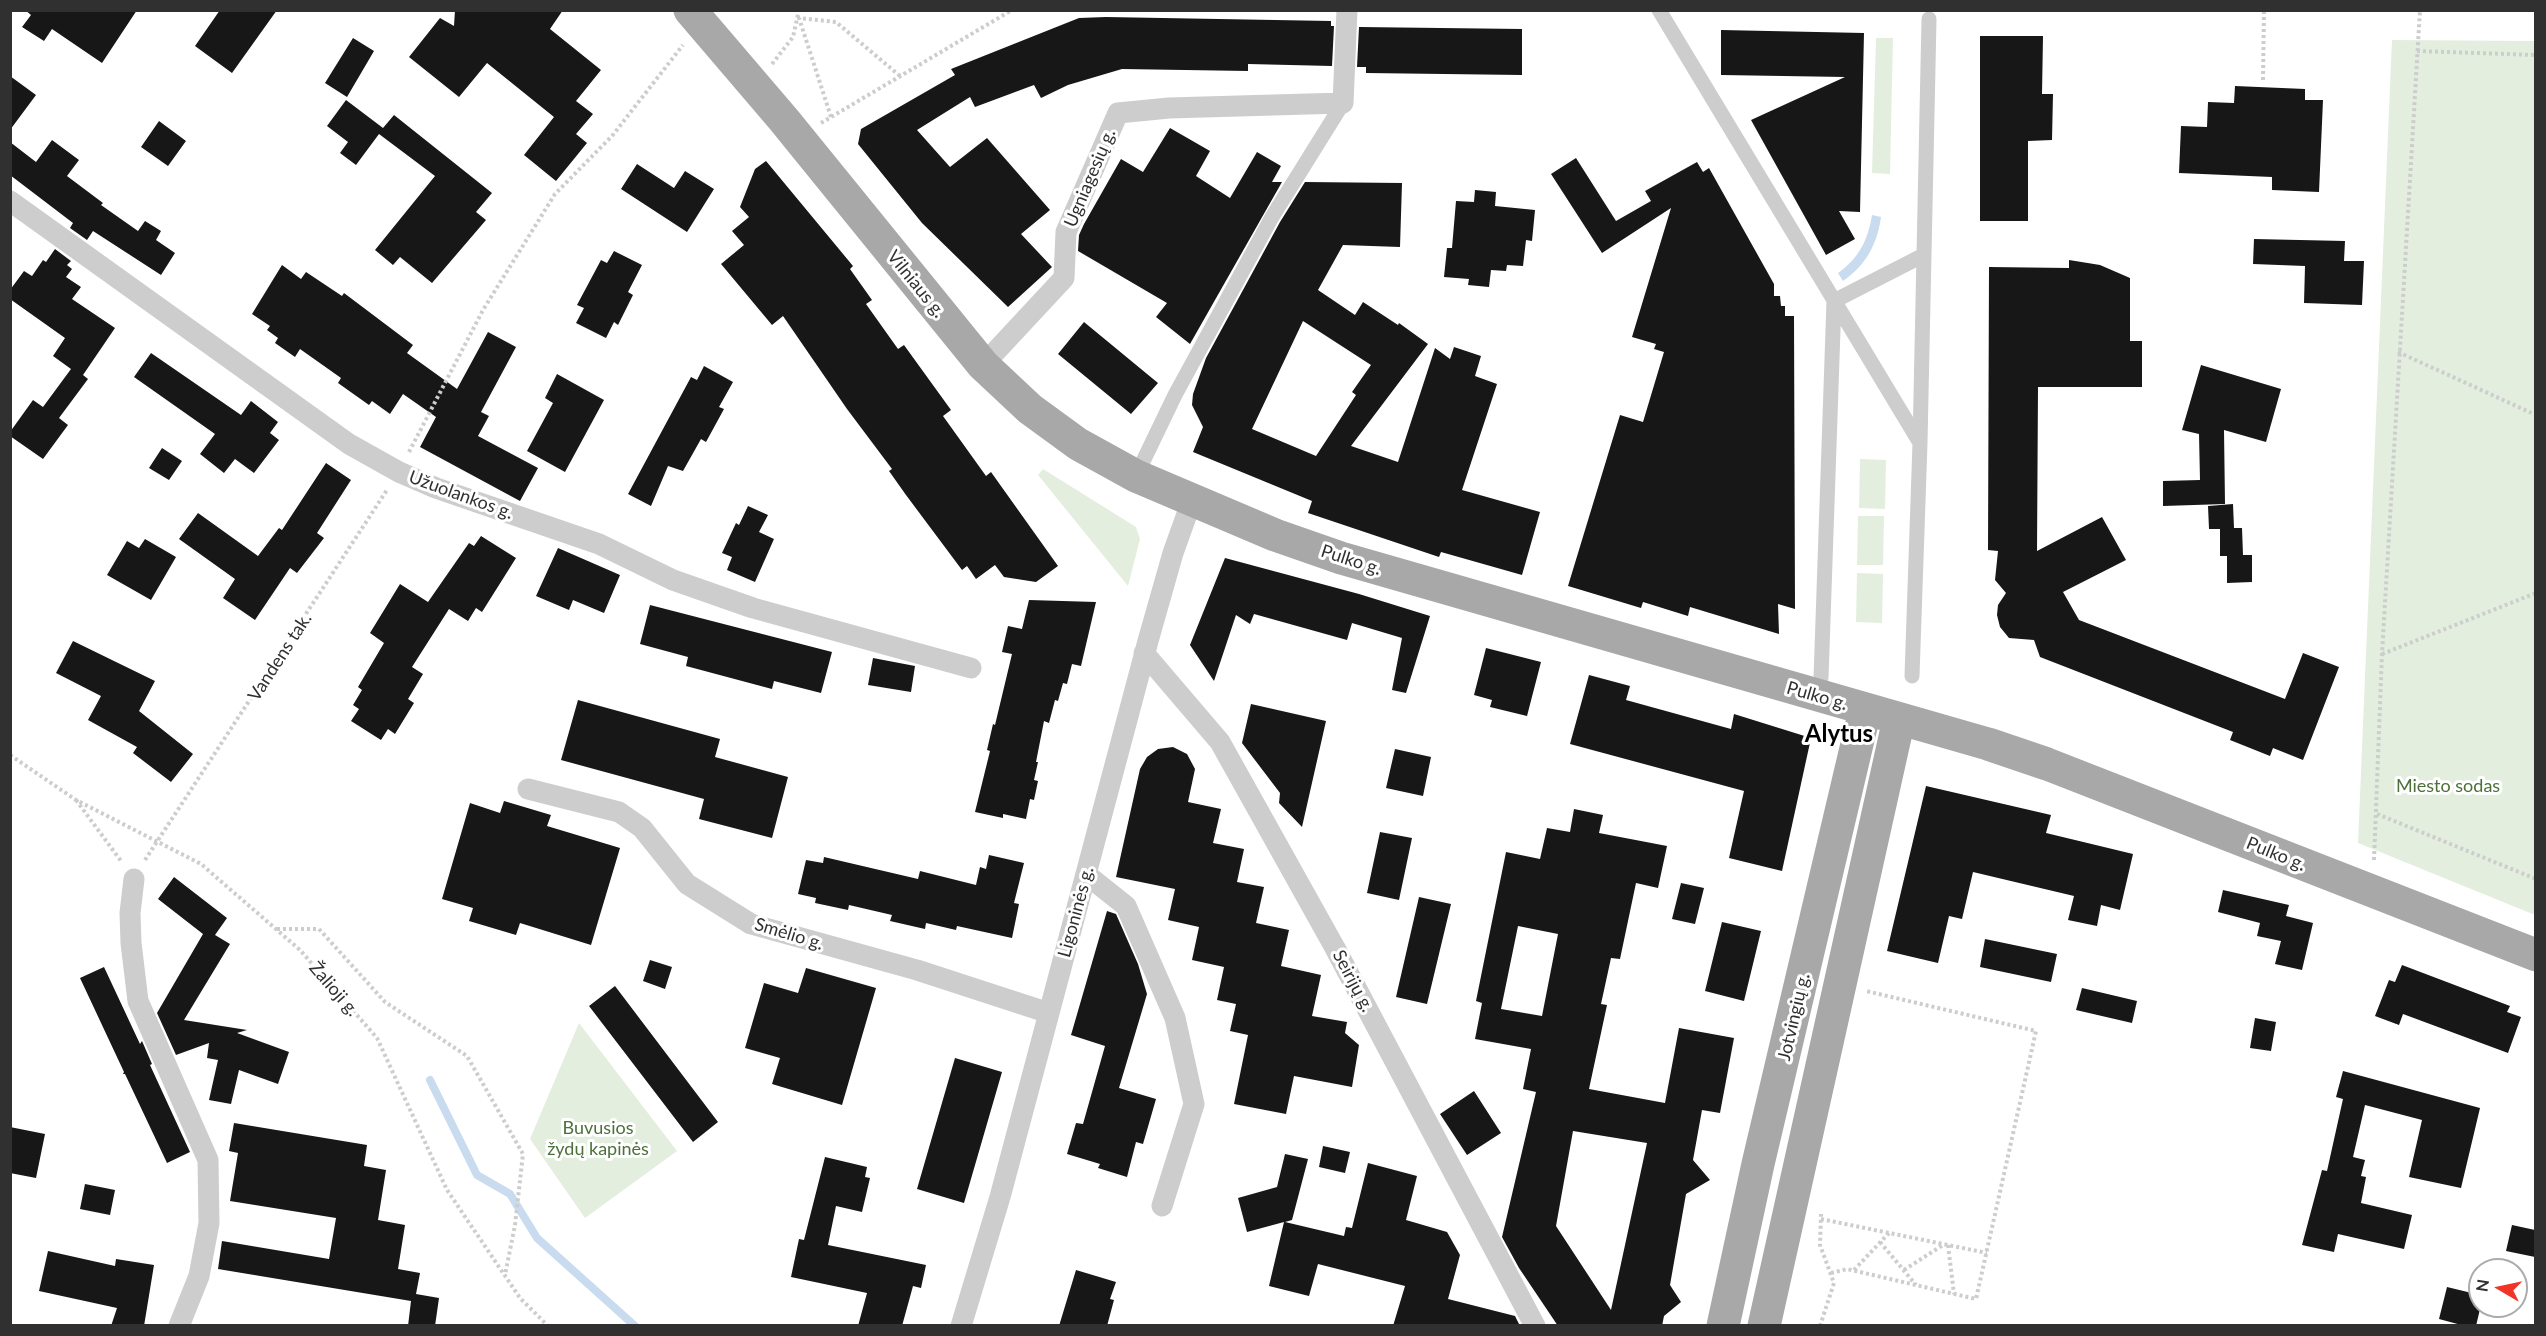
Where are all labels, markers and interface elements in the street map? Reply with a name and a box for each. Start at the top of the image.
street label: Ugniagesių g. [1060,126,1120,230]
street label: Vilniaus g. [882,246,950,322]
street label: Užuolankos g. [406,466,516,524]
street label: Pulko g. [1318,540,1384,580]
street label: Vandens tak. [244,609,316,705]
street label: Pulko g. [1784,677,1850,715]
district label: Alytus [1805,720,1873,748]
park label: Miesto sodas [2396,775,2500,797]
street label: Pulko g. [2243,832,2309,876]
street label: Ligoninės g. [1054,864,1098,960]
street label: Smėlio g. [752,913,826,955]
street label: Seirijų g. [1328,946,1378,1016]
street label: Žalioji g. [304,957,364,1021]
street label: Jotvingių g. [1773,971,1815,1063]
park label: Buvusios žydų kapinės [547,1117,649,1160]
north arrow [2468,1258,2528,1318]
text: N [2471,1278,2492,1293]

